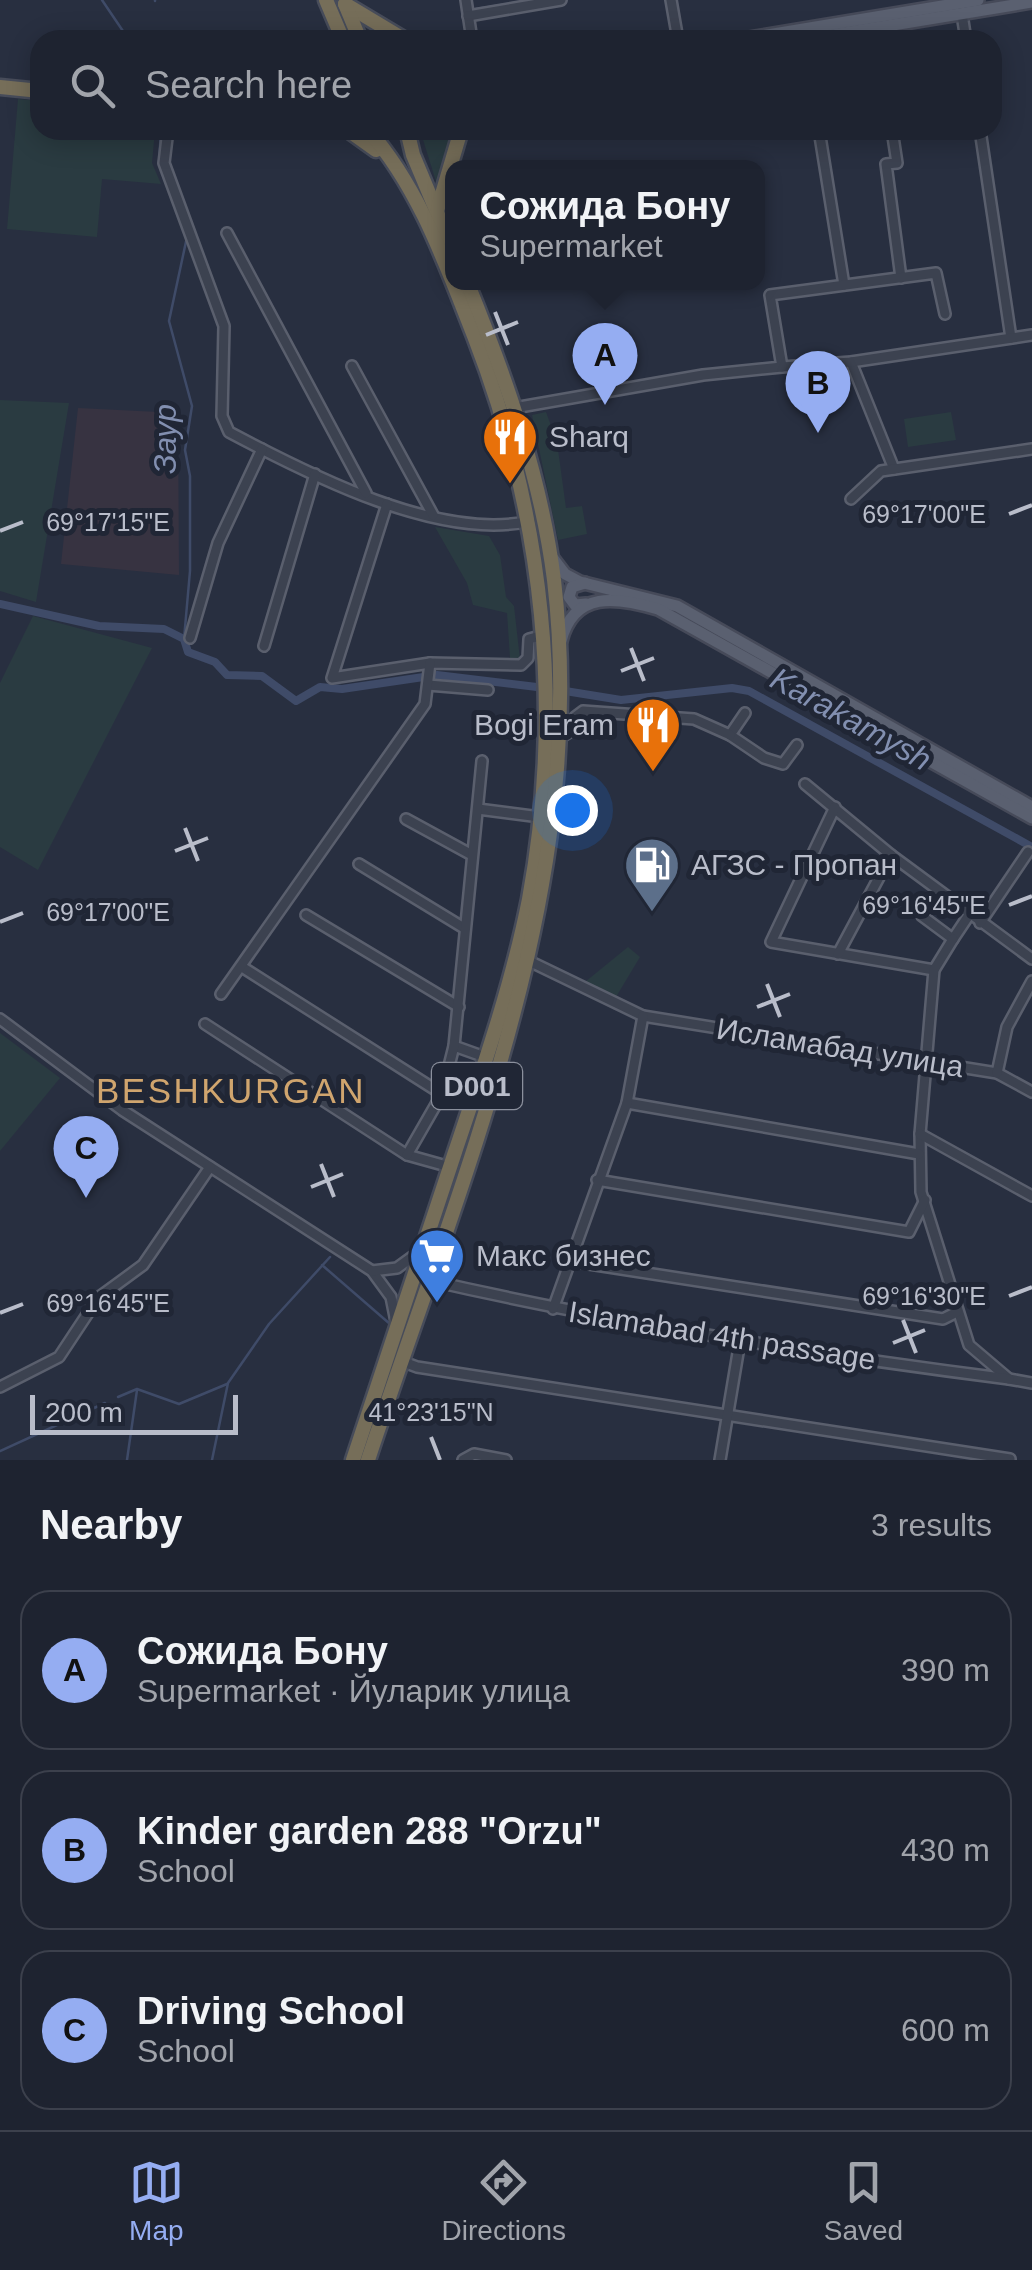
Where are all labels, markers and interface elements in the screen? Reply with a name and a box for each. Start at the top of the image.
search box [30,30,1002,140]
icon: search [65,58,120,113]
text: Search here [145,64,352,106]
popup [445,160,765,290]
text: Сожида Бону [480,185,730,227]
text: Supermarket [480,228,663,264]
pin: A [572,322,638,405]
pin: B [786,350,850,433]
water label: Заур [147,404,183,474]
restaurant icon: Sharq [480,407,540,486]
place label: Sharq [549,420,629,453]
text: 69°17'00"E [862,500,986,528]
text: 69°17'15"E [46,508,170,536]
water label: Karakamysh [765,660,937,778]
restaurant icon: Bogi Eram [623,695,683,774]
place label: Bogi Eram [474,708,614,741]
your location [547,785,598,836]
fuel station icon: АГЗС - Пропан [622,835,682,914]
place label: АГЗС - Пропан [691,848,897,881]
text: 69°16'45"E [862,891,986,919]
text: 69°17'00"E [46,898,170,926]
street label: Исламабад улица [714,1012,966,1083]
road number: D001 [432,1063,522,1109]
district label: BESHKURGAN [96,1071,366,1110]
pin: C [54,1116,118,1198]
supermarket icon: Макс бизнес [407,1226,467,1305]
place label: Макс бизнес [476,1239,651,1272]
text: 69°16'30"E [862,1282,986,1310]
text: 69°16'45"E [46,1289,170,1317]
street label: Islamabad 4th passage [566,1295,878,1376]
scale bar [30,1390,238,1434]
text: 200 m [45,1397,123,1428]
text: 41°23'15"N [368,1398,494,1426]
text: Nearby [40,1501,182,1548]
text: 3 results [871,1507,992,1543]
text: Сожида Бону [137,1630,388,1672]
text: A [63,1652,86,1688]
text: 390 m [901,1652,990,1688]
text: Supermarket · Йуларик улица [137,1673,570,1709]
text: Kinder garden 288 "Orzu" [137,1810,602,1852]
text: B [63,1832,86,1868]
text: 430 m [901,1832,990,1868]
text: School [137,1853,235,1889]
text: Driving School [137,1990,405,2032]
text: C [63,2012,86,2048]
text: 600 m [901,2012,990,2048]
text: School [137,2033,235,2069]
tab: Map [129,2155,184,2247]
tab: Directions [442,2155,566,2247]
tab: Saved [824,2155,903,2247]

